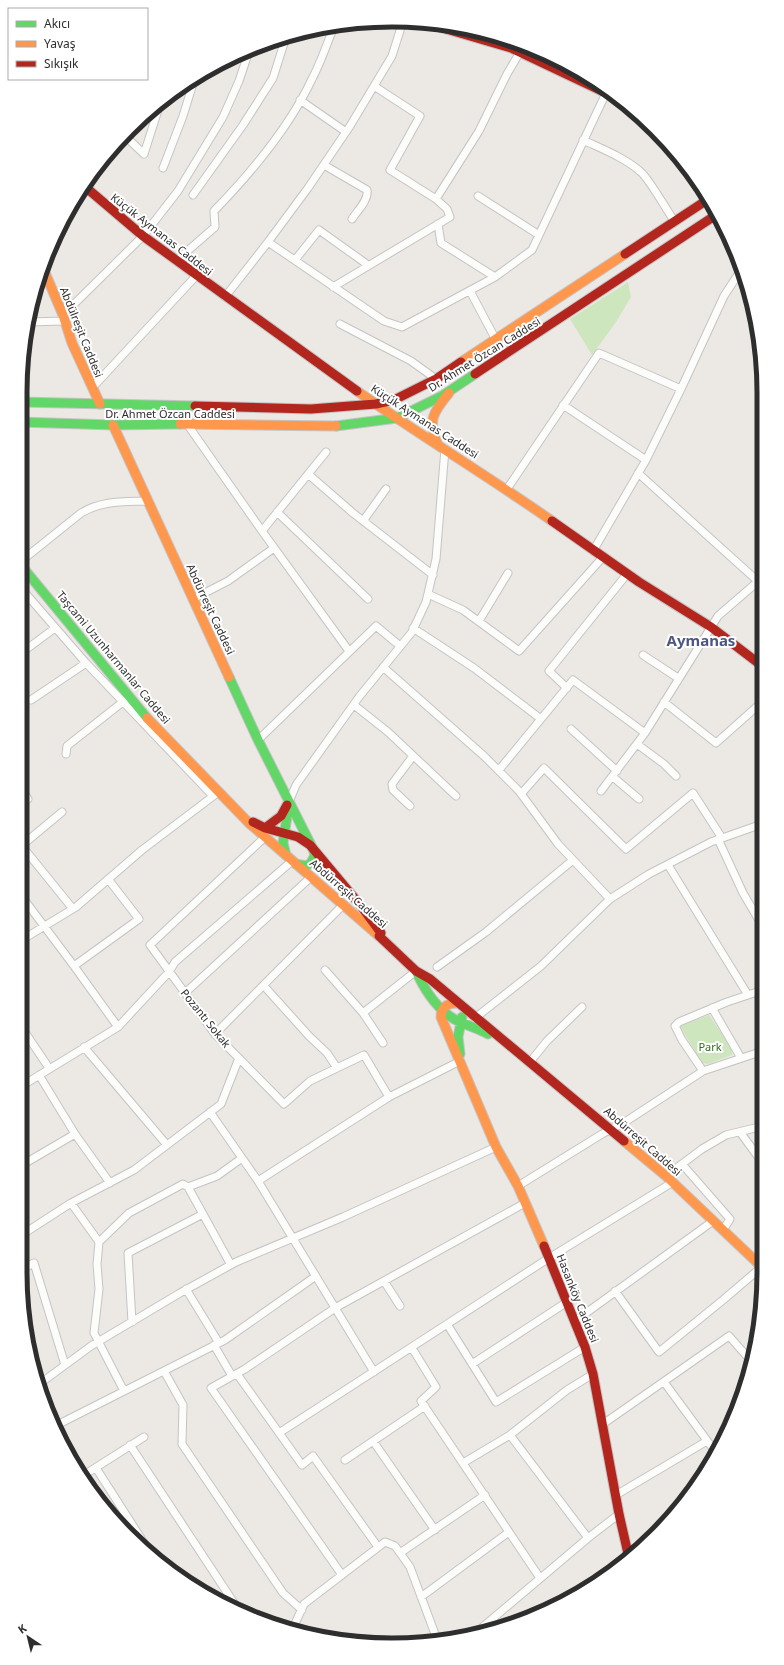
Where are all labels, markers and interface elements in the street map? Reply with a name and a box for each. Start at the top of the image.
legend [8,8,148,80]
text: Akıcı [44,15,70,32]
text: Yavaş [44,35,76,52]
text: Sıkışık [44,55,79,72]
street label: Küçük Aymanas Caddesi [108,189,216,279]
street label: Abdülreşit Caddesi [57,284,107,380]
street label: Dr. Ahmet Özcan Caddesi [425,313,543,395]
street label: Küçük Aymanas Caddesi [368,381,482,461]
street label: Dr. Ahmet Özcan Caddesi [105,406,235,421]
street label: Abdürreşit Caddesi [183,561,239,657]
street label: Taşcami Uzunharmanlar Caddesi [54,587,174,727]
district label: Aymanas [667,630,735,650]
street label: Abdürreşit Caddesi [307,855,391,931]
street label: Pozantı Sokak [178,985,234,1051]
park label: Park [698,1039,722,1054]
street label: Abdürreşit Caddesi [601,1103,685,1179]
street label: Hasanköy Caddesi [553,1251,603,1345]
north arrow [8,1617,48,1657]
text: K [15,1620,30,1637]

